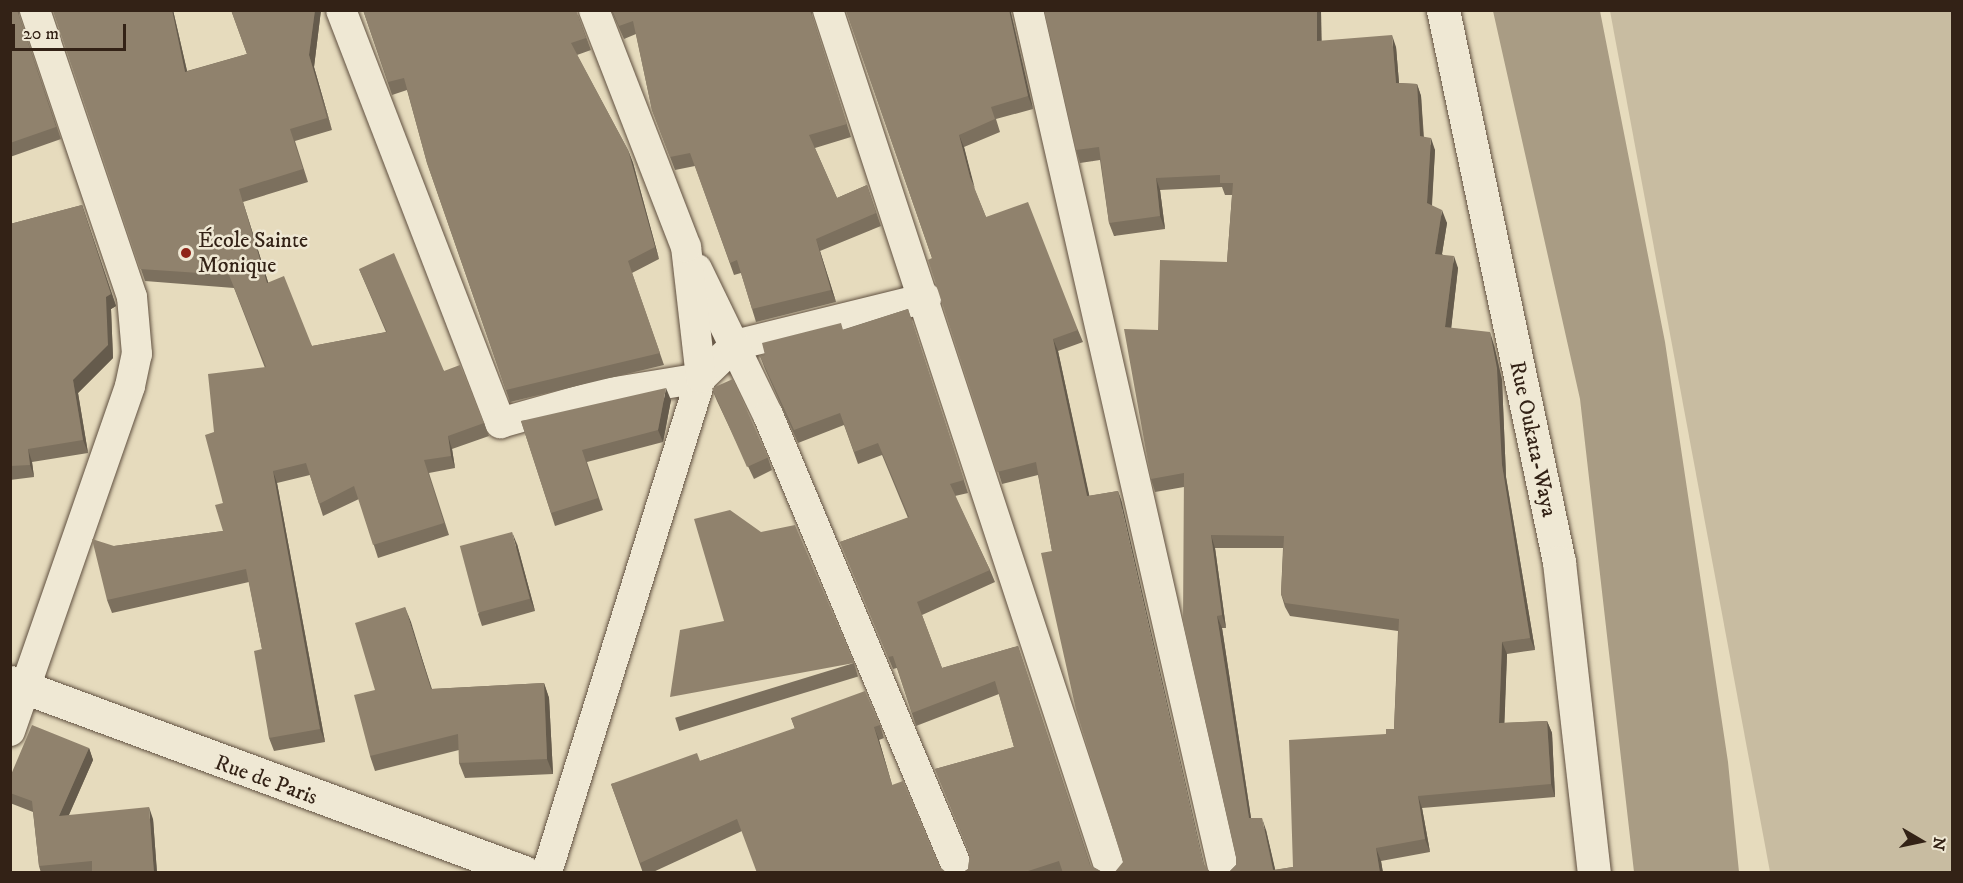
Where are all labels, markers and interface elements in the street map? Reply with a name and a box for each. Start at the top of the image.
scale bar [15,12,129,50]
text: 20 m [23,23,59,45]
place label: École Sainte Monique [198,227,308,278]
marker: École Sainte Monique [179,246,193,260]
street label: Rue Oukata-Waya [1504,359,1562,519]
street label: Rue de Paris [211,749,321,811]
north arrow [1891,811,1951,871]
text: N [1928,836,1950,852]

